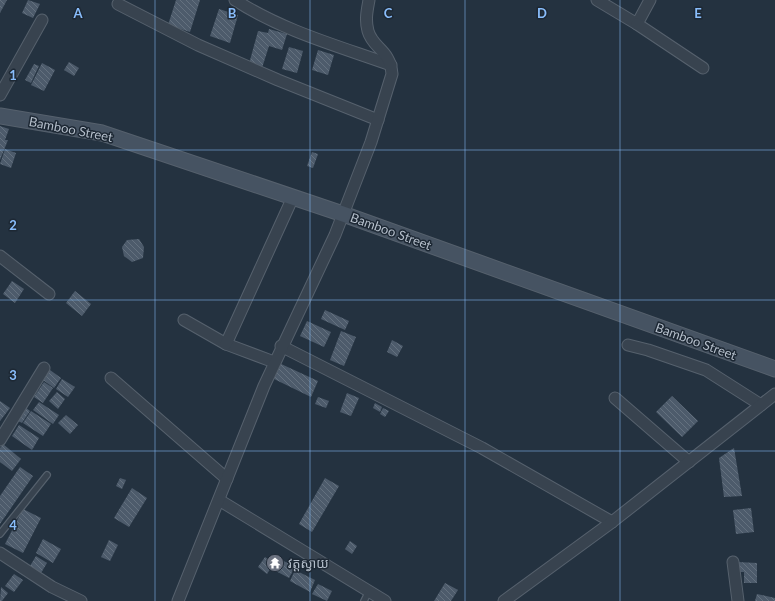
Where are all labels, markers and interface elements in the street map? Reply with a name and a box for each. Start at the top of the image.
text: A [72,5,83,21]
text: B [228,5,237,21]
text: C [384,5,393,21]
text: D [537,5,547,21]
text: E [694,5,702,21]
text: 1 [9,67,17,83]
street label: Bamboo Street [28,113,115,145]
street label: Bamboo Street [348,209,434,253]
text: 2 [9,217,17,233]
street label: Bamboo Street [653,319,739,363]
text: 3 [9,367,17,383]
text: 4 [9,517,17,533]
temple icon: វត្តស្វាយ [265,553,285,573]
place label: វត្តស្វាយ [288,555,329,572]

